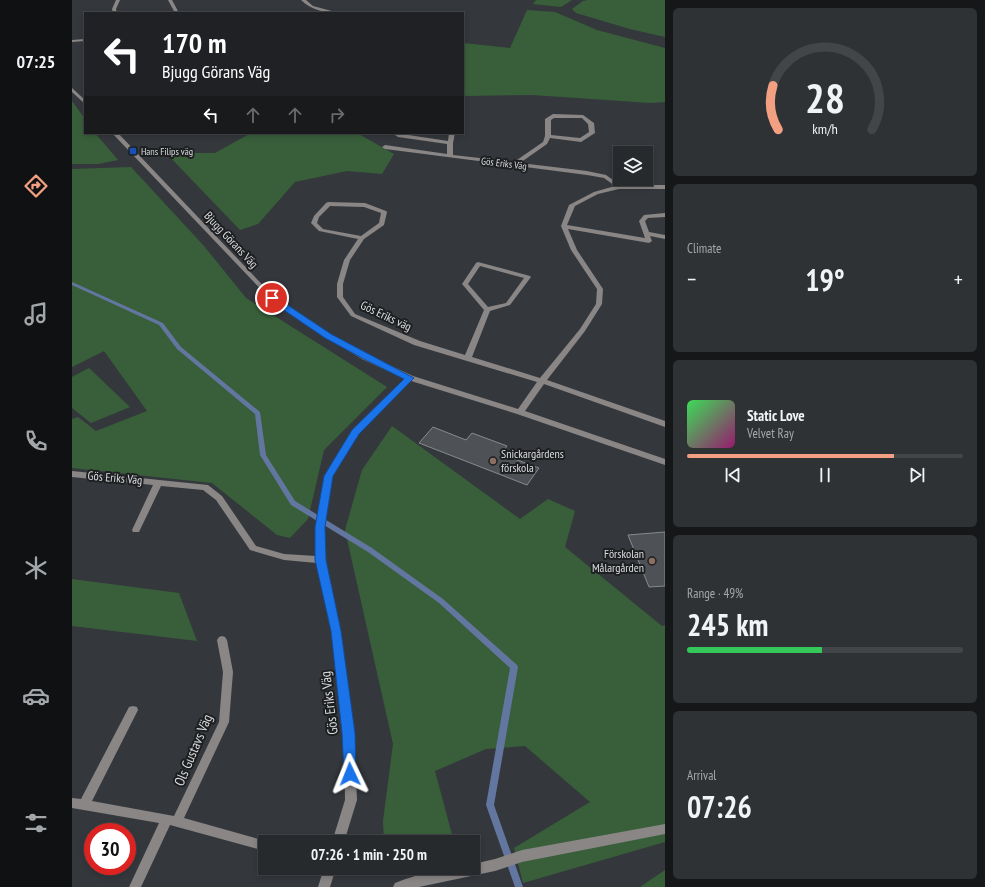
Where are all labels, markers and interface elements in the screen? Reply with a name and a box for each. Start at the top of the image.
text: 170 m [162,24,226,61]
icon: left [96,28,148,80]
text: 07:25 [17,50,55,73]
text: Bjugg Görans Väg [162,60,270,83]
text: 28 [805,71,845,124]
icon: left [200,104,222,126]
icon: ahead [242,104,264,126]
icon: ahead [284,104,306,126]
icon: right [326,104,348,126]
text: km/h [812,118,838,137]
place label: Hans Filips väg [141,145,193,158]
marker: Hans Filips väg [128,146,138,156]
map controls [613,146,653,186]
button: layers [613,146,653,186]
street label: Gös Eriks Väg [480,154,527,173]
icon: directions [22,172,50,200]
street label: Bjugg Görans Väg [201,208,261,271]
text: Climate [687,240,721,257]
text: 19° [805,260,845,299]
text: − [687,265,696,293]
text: + [954,265,963,293]
pin [255,281,289,315]
icon: arrive [261,287,283,309]
street label: Gös Eriks väg [358,297,414,334]
icon: music [22,300,50,328]
text: Static Love [747,406,805,425]
text: Velvet Ray [747,425,794,442]
icon: phone [22,427,50,455]
place label: Snickargårdens förskola [501,446,564,475]
marker: Snickargårdens förskola [488,456,498,466]
icon: previous [722,464,744,486]
icon: pause [814,464,836,486]
icon: next [906,464,928,486]
street label: Gös Eriks Väg [87,468,143,487]
place label: Förskolan Målargården [592,546,644,575]
icon: climate [22,554,50,582]
marker: Förskolan Målargården [647,556,657,566]
text: Range · 49% [687,585,743,602]
text: 245 km [687,605,768,644]
street label: Gös Eriks Väg [316,670,342,736]
icon: car [22,682,50,710]
street label: Ols Gustavs Väg [170,711,216,789]
position arrow [329,753,371,795]
text: Arrival [687,767,716,784]
text: 07:26 [687,787,752,826]
icon: filters [22,809,50,837]
speed limit sign: 30 [84,823,136,875]
text: 07:26 · 1 min · 250 m [311,845,427,864]

